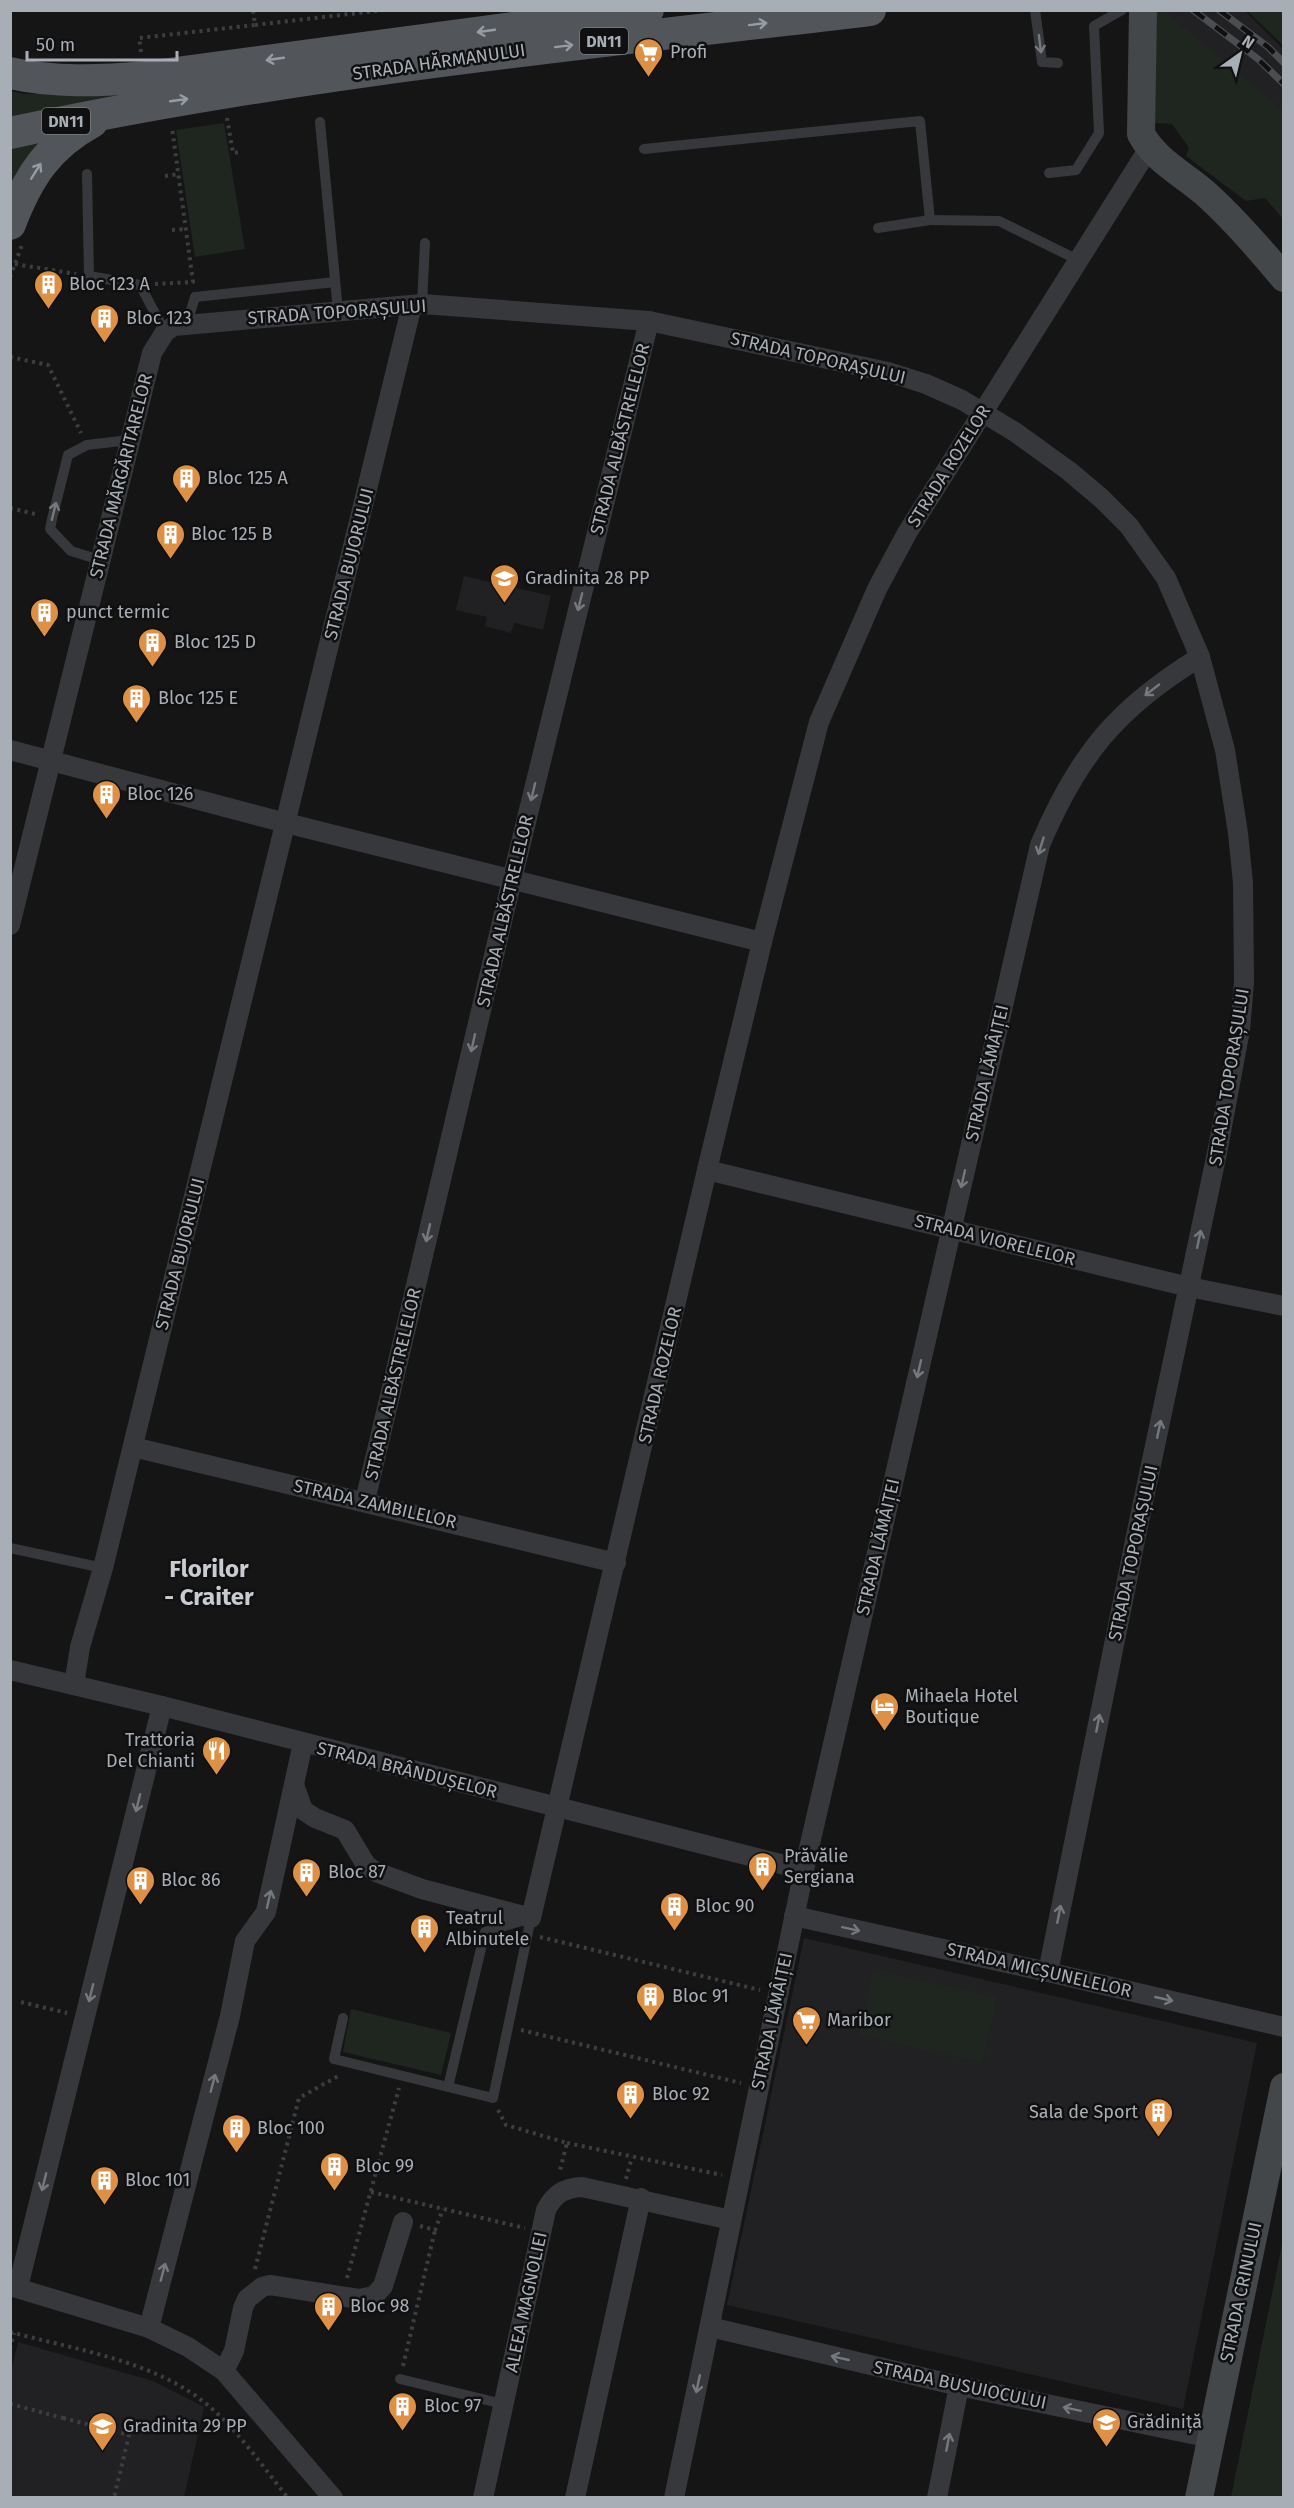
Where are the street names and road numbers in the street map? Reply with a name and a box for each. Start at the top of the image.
road number: DN11 [580,28,628,54]
street label: STRADA HĂRMANULUI [351,39,527,85]
road number: DN11 [42,108,90,134]
street label: STRADA TOPORAȘULUI [247,295,427,330]
street label: STRADA TOPORAȘULUI [728,327,908,390]
street label: STRADA ALBĂSTRELELOR [586,341,654,537]
street label: STRADA MĂRGĂRITARELOR [85,371,157,581]
street label: STRADA ROZELOR [903,401,995,531]
street label: STRADA BUJORULUI [320,486,378,642]
street label: STRADA ALBĂSTRELELOR [472,813,538,1009]
street label: STRADA TOPORAȘULUI [1204,987,1255,1167]
street label: STRADA LĂMÂIȚEI [961,1003,1014,1144]
street label: STRADA BUJORULUI [151,1176,209,1332]
street label: STRADA VIORELELOR [912,1209,1078,1271]
street label: STRADA ALBĂSTRELELOR [360,1286,426,1482]
street label: STRADA ROZELOR [634,1304,686,1446]
street label: STRADA TOPORAȘULUI [1104,1463,1163,1643]
street label: STRADA ZAMBILELOR [291,1475,459,1533]
street label: STRADA LĂMÂIȚEI [852,1477,905,1618]
street label: STRADA BRÂNDUȘELOR [314,1737,500,1804]
street label: STRADA MICȘUNELELOR [944,1938,1134,2003]
street label: STRADA LĂMÂIȚEI [747,1950,798,2092]
street label: STRADA CRINULUI [1215,2220,1267,2364]
street label: ALEEA MAGNOLIEI [500,2230,552,2374]
street label: STRADA BUSUIOCULUI [872,2356,1048,2414]

